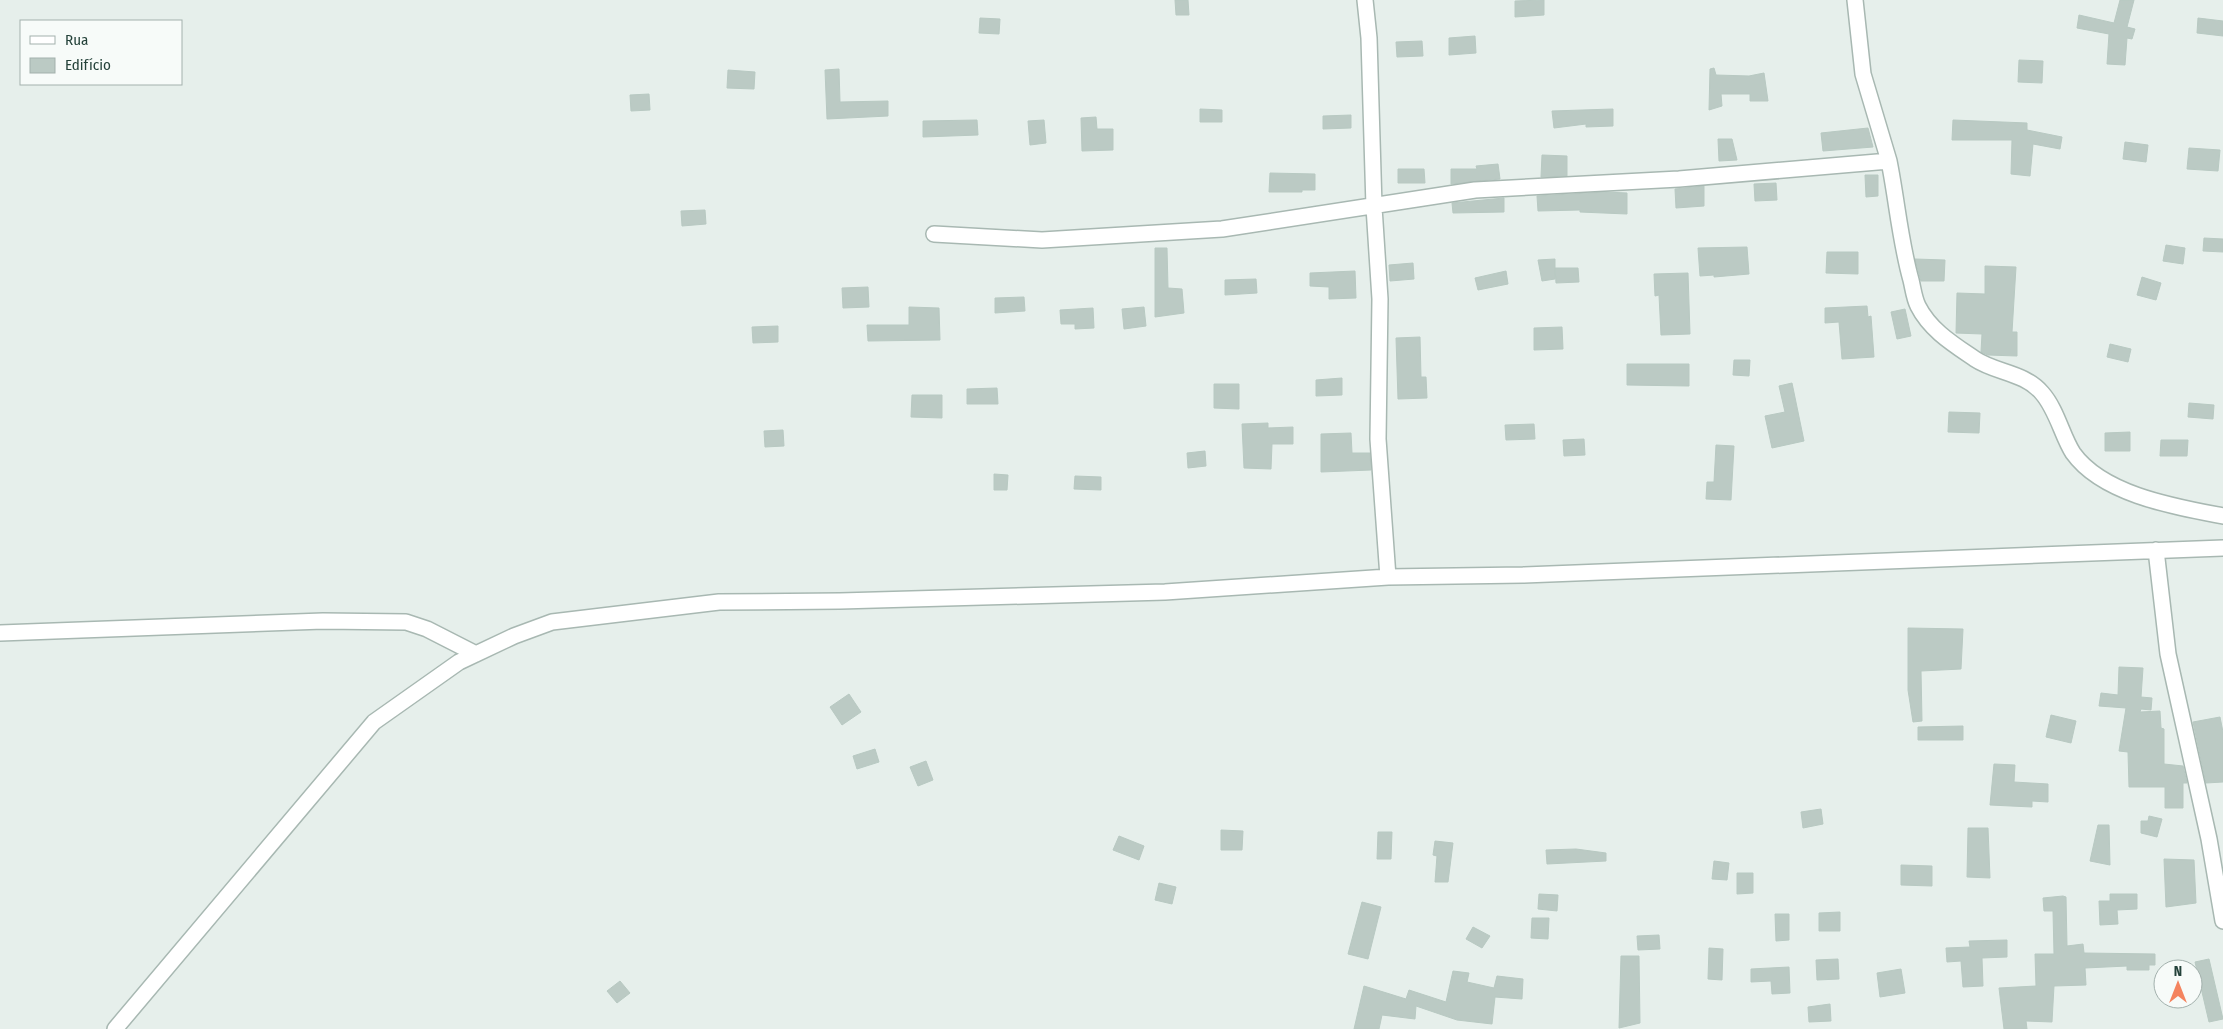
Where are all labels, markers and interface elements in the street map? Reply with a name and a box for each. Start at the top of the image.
legend [20,20,182,85]
text: Rua [65,31,88,49]
text: Edifício [65,56,111,74]
north arrow [2153,959,2203,1009]
text: N [2174,963,2182,980]

